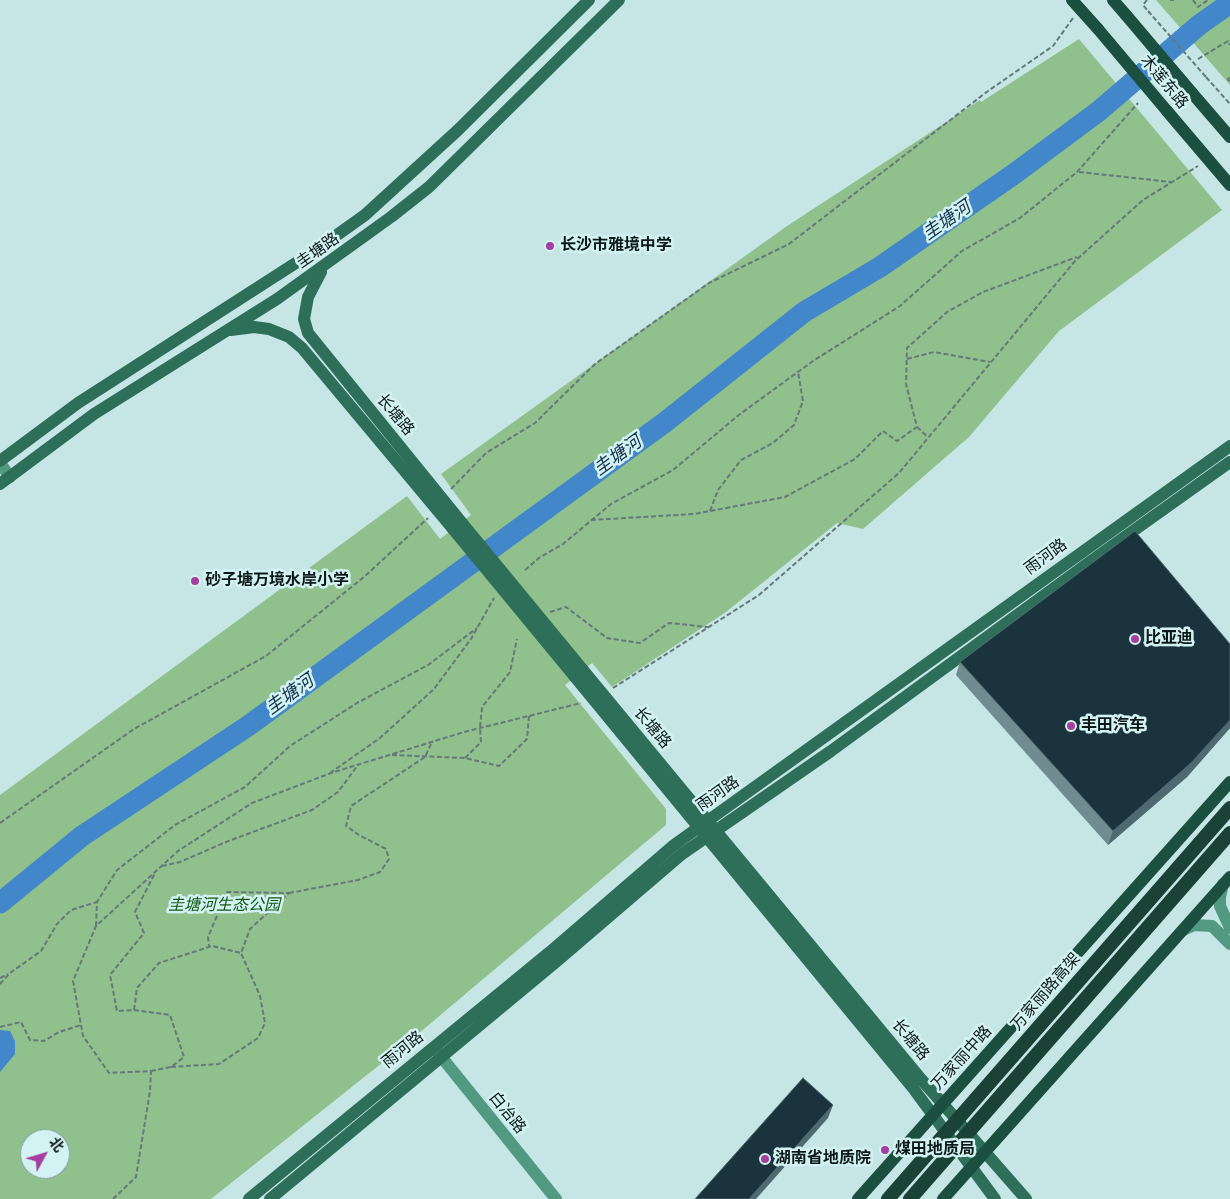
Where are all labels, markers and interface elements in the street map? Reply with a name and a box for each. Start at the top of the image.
street label: 木莲东路 [1136,51,1192,113]
water label: 圭塘河 [919,197,975,245]
street label: 圭塘路 [293,229,343,273]
place label: 长沙市雅境中学 [560,236,672,256]
marker: 长沙市雅境中学 [544,240,556,252]
street label: 长塘路 [372,390,418,440]
water label: 圭塘河 [590,431,646,481]
street label: 雨河路 [1021,535,1071,579]
place label: 砂子塘万境水岸小学 [205,571,349,591]
marker: 砂子塘万境水岸小学 [189,575,201,587]
place label: 比亚迪 [1145,629,1193,649]
marker: 比亚迪 [1129,633,1141,645]
water label: 圭塘河 [262,670,318,720]
street label: 长塘路 [629,703,675,753]
place label: 丰田汽车 [1081,716,1145,736]
marker: 丰田汽车 [1065,720,1077,732]
street label: 雨河路 [693,772,743,816]
park label: 圭塘河生态公园 [168,896,280,916]
street label: 万家丽路高架 [1007,949,1085,1035]
street label: 长塘路 [887,1015,933,1065]
street label: 万家丽中路 [928,1022,996,1094]
street label: 雨河路 [378,1027,428,1073]
street label: 白冶路 [484,1088,530,1138]
north arrow [20,1129,70,1179]
text: 北 [45,1134,67,1156]
place label: 煤田地质局 [895,1140,975,1160]
marker: 煤田地质局 [879,1144,891,1156]
place label: 湖南省地质院 [775,1149,871,1169]
marker: 湖南省地质院 [759,1153,771,1165]

